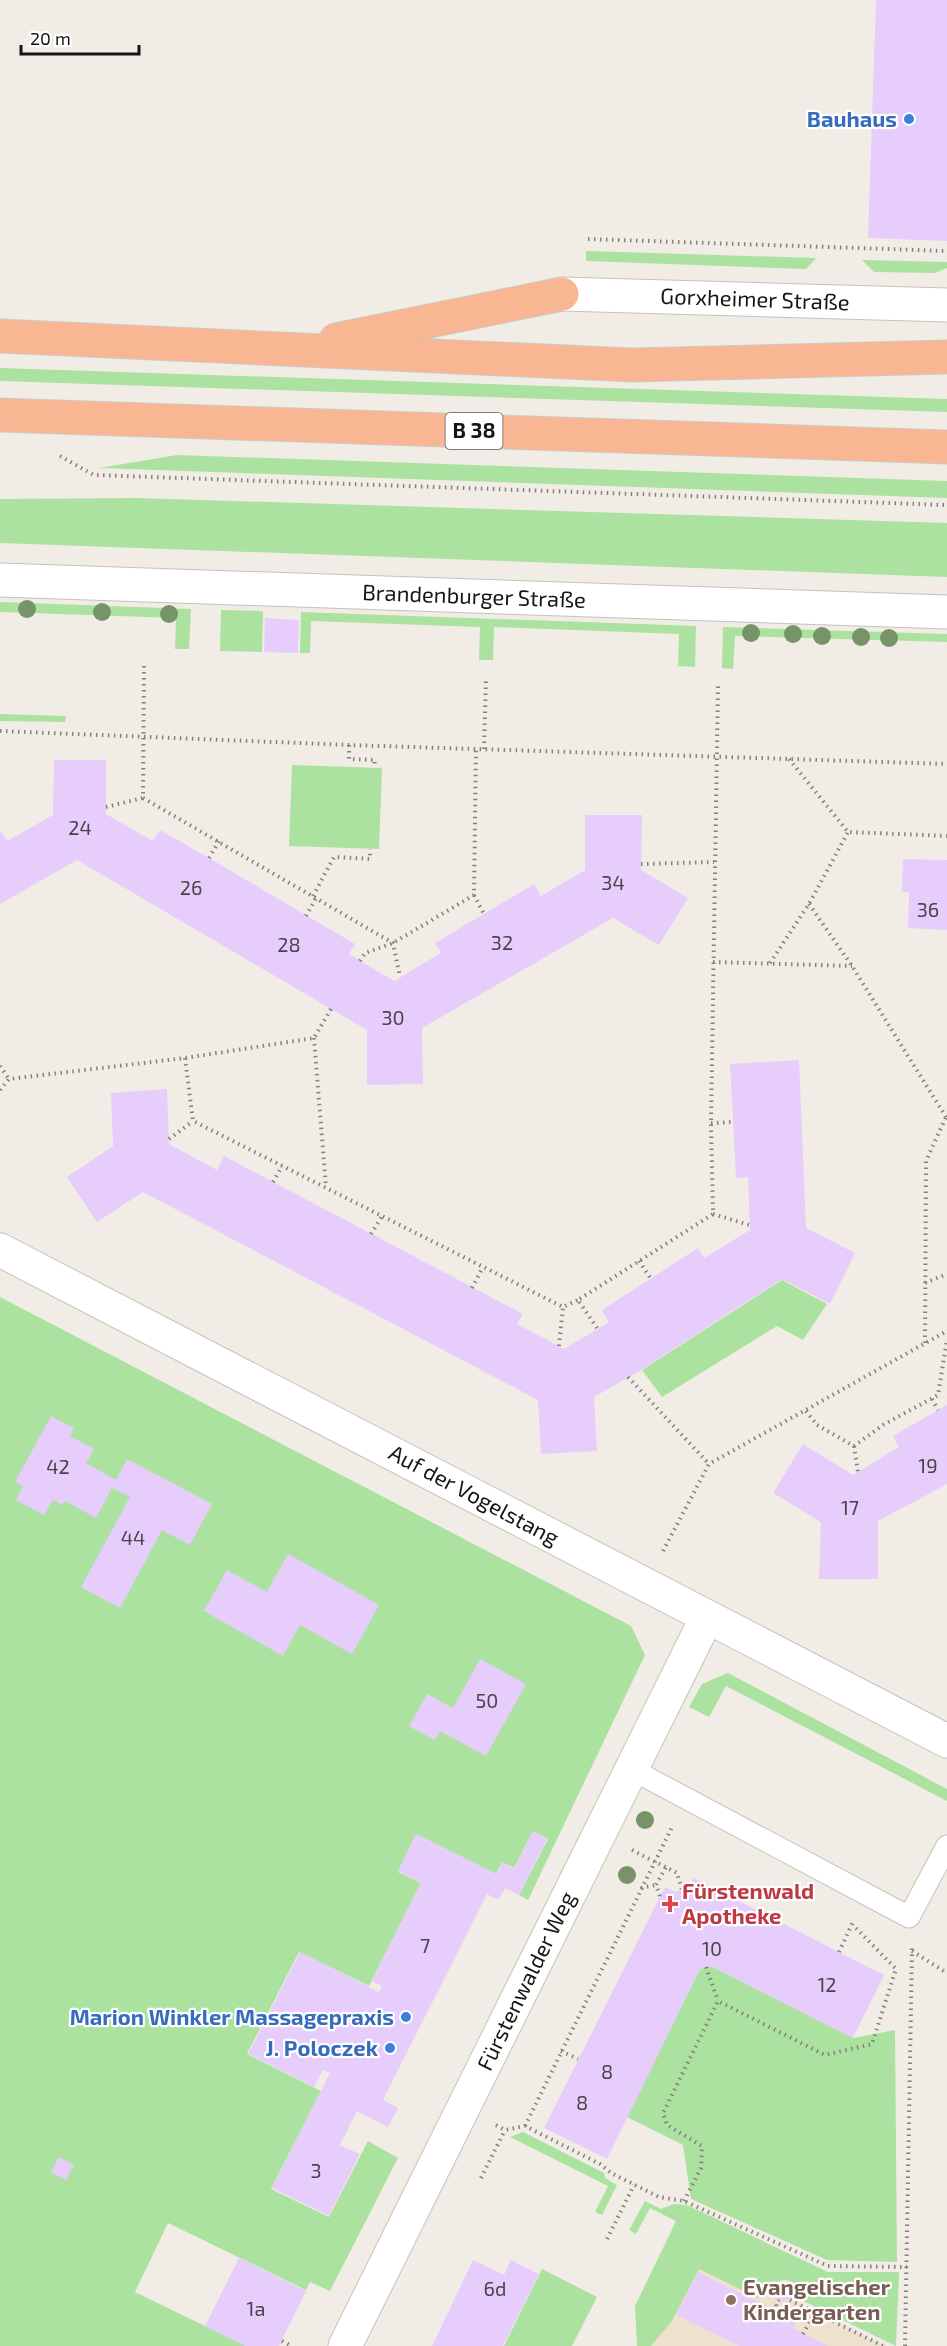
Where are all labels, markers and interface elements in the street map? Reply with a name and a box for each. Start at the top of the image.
scale bar [21,18,140,56]
text: 20 m [30,27,71,49]
place label: Bauhaus [807,105,897,131]
marker: Bauhaus [902,112,916,126]
street label: Gorxheimer Straße [660,282,850,314]
road number: B 38 [446,413,502,449]
street label: Brandenburger Straße [362,578,586,612]
house number: 24 [68,815,92,839]
house number: 34 [601,870,625,894]
house number: 26 [180,875,202,899]
house number: 36 [917,897,939,921]
house number: 32 [491,930,513,954]
house number: 28 [277,932,301,956]
house number: 30 [381,1005,405,1029]
street label: Auf der Vogelstang [385,1438,564,1550]
house number: 19 [918,1453,938,1477]
house number: 42 [46,1454,70,1478]
house number: 17 [841,1495,859,1519]
house number: 44 [121,1525,145,1549]
house number: 50 [476,1688,498,1712]
place label: Fürstenwald Apotheke [682,1877,814,1928]
street label: Fürstenwalder Weg [471,1887,580,2074]
marker: Fürstenwald Apotheke [663,1897,677,1911]
house number: 7 [420,1933,430,1957]
house number: 10 [702,1936,722,1960]
house number: 12 [817,1972,837,1996]
place label: Marion Winkler Massagepraxis [70,2003,394,2029]
marker: Marion Winkler Massagepraxis [399,2010,413,2024]
place label: J. Poloczek [266,2034,379,2060]
marker: J. Poloczek [383,2041,397,2055]
house number: 8 [601,2059,613,2083]
house number: 8 [576,2090,588,2114]
house number: 3 [310,2158,322,2182]
place label: Evangelischer Kindergarten [743,2273,891,2324]
house number: 6d [484,2276,506,2300]
marker: Evangelischer Kindergarten [724,2293,738,2307]
house number: 1a [247,2296,265,2320]

